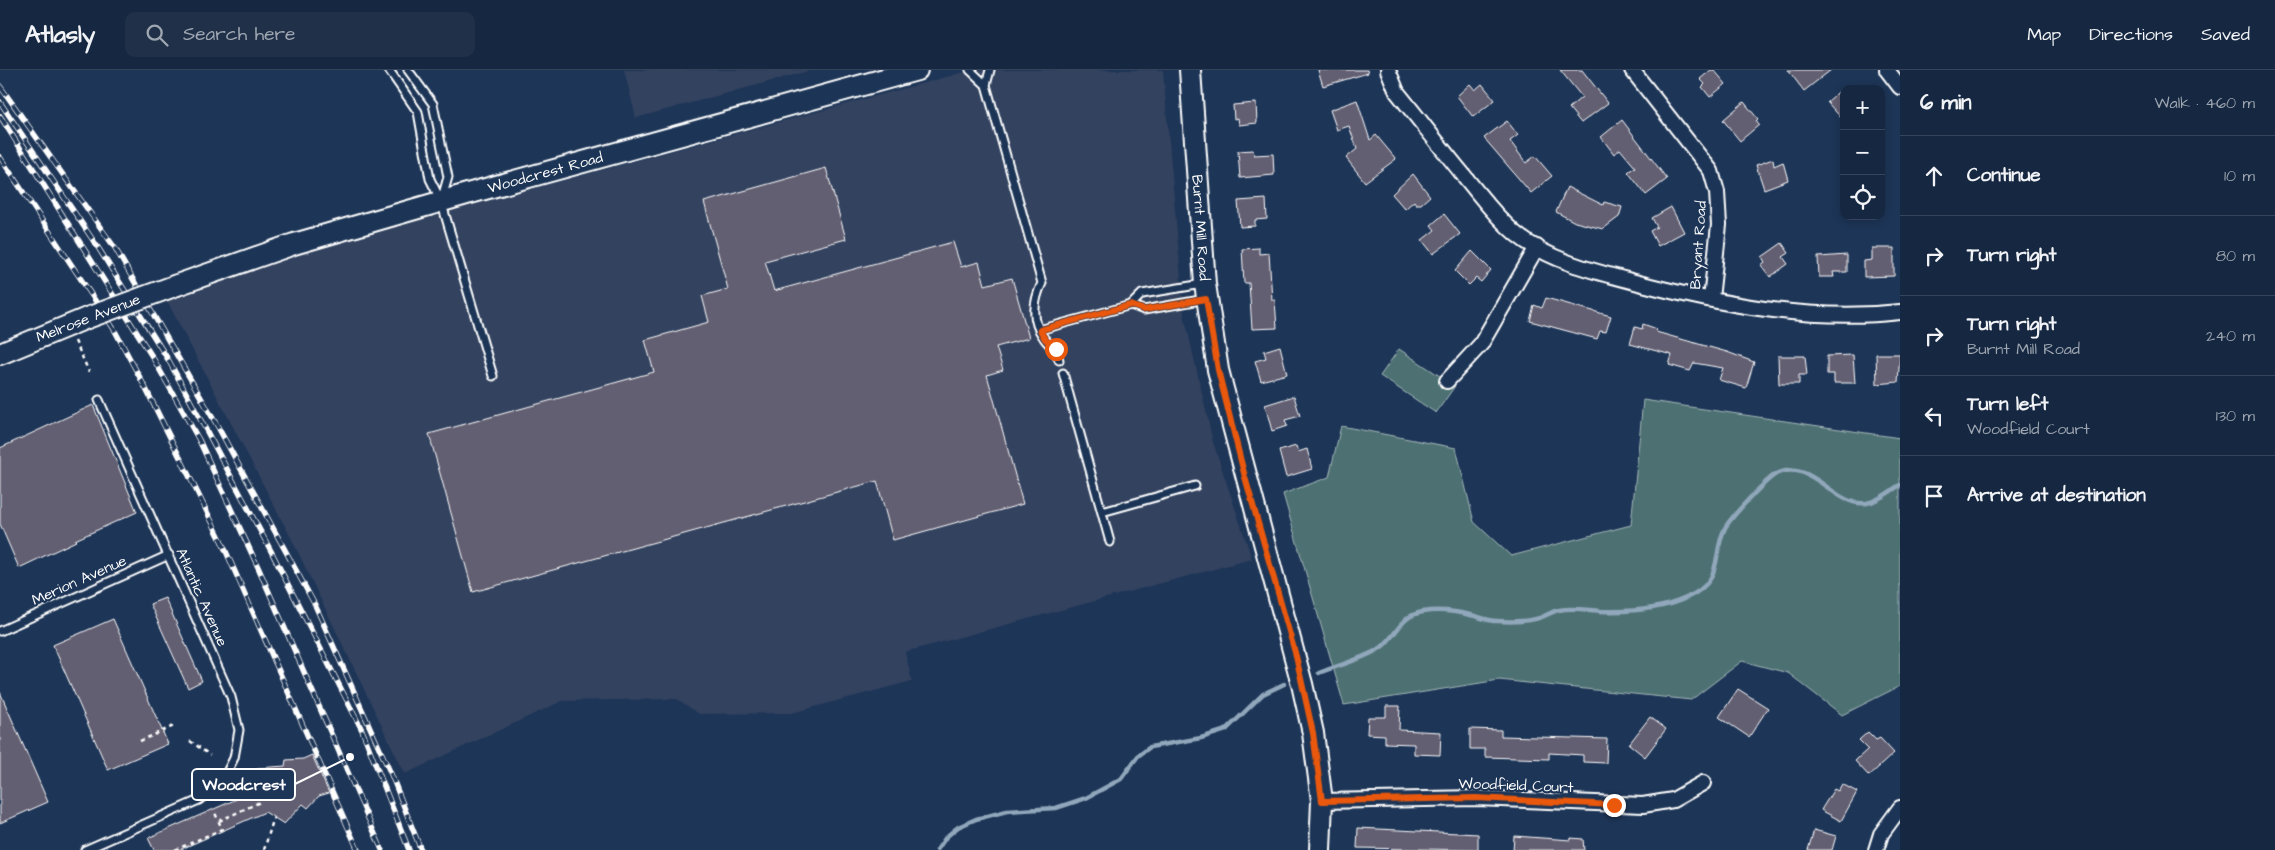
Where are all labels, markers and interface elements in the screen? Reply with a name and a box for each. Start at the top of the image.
search box [125,12,475,57]
text: Atlasly [25,18,95,52]
icon: search [143,21,171,49]
text: Search here [183,21,295,48]
text: Map [2027,22,2061,47]
text: Directions [2089,22,2173,47]
text: Saved [2201,22,2250,47]
map controls [1840,85,1885,220]
button: + [1840,85,1885,130]
text: 6 min [1920,88,1972,117]
text: Walk · 460 m [2155,92,2255,114]
button: − [1840,130,1885,175]
street label: Woodcrest Road [485,147,605,199]
icon: ahead [1920,162,1948,190]
text: Continue [1967,162,2041,189]
text: 10 m [2224,165,2255,187]
street label: Burnt Mill Road [1186,174,1215,282]
button: locate [1840,175,1885,220]
street label: Bryant Road [1685,200,1713,290]
icon: right [1920,242,1948,270]
text: Turn right [1967,242,2056,269]
text: 80 m [2216,245,2255,267]
street label: Melrose Avenue [33,289,143,348]
text: Turn right [1967,311,2056,338]
icon: right [1920,322,1948,350]
text: 240 m [2206,325,2255,347]
route start [1045,338,1068,361]
text: Burnt Mill Road [1967,338,2080,360]
text: Turn left [1967,391,2048,418]
icon: left [1920,402,1948,430]
text: 130 m [2216,405,2255,427]
text: Woodfield Court [1967,418,2090,440]
icon: arrive [1920,482,1948,510]
text: Arrive at destination [1967,482,2146,509]
street label: Atlantic Avenue [170,545,233,650]
street label: Merion Avenue [28,550,130,611]
callout: Woodcrest [192,769,295,800]
street label: Woodfield Court [1458,773,1574,798]
text: Woodcrest [201,774,286,796]
route end [1603,794,1626,817]

